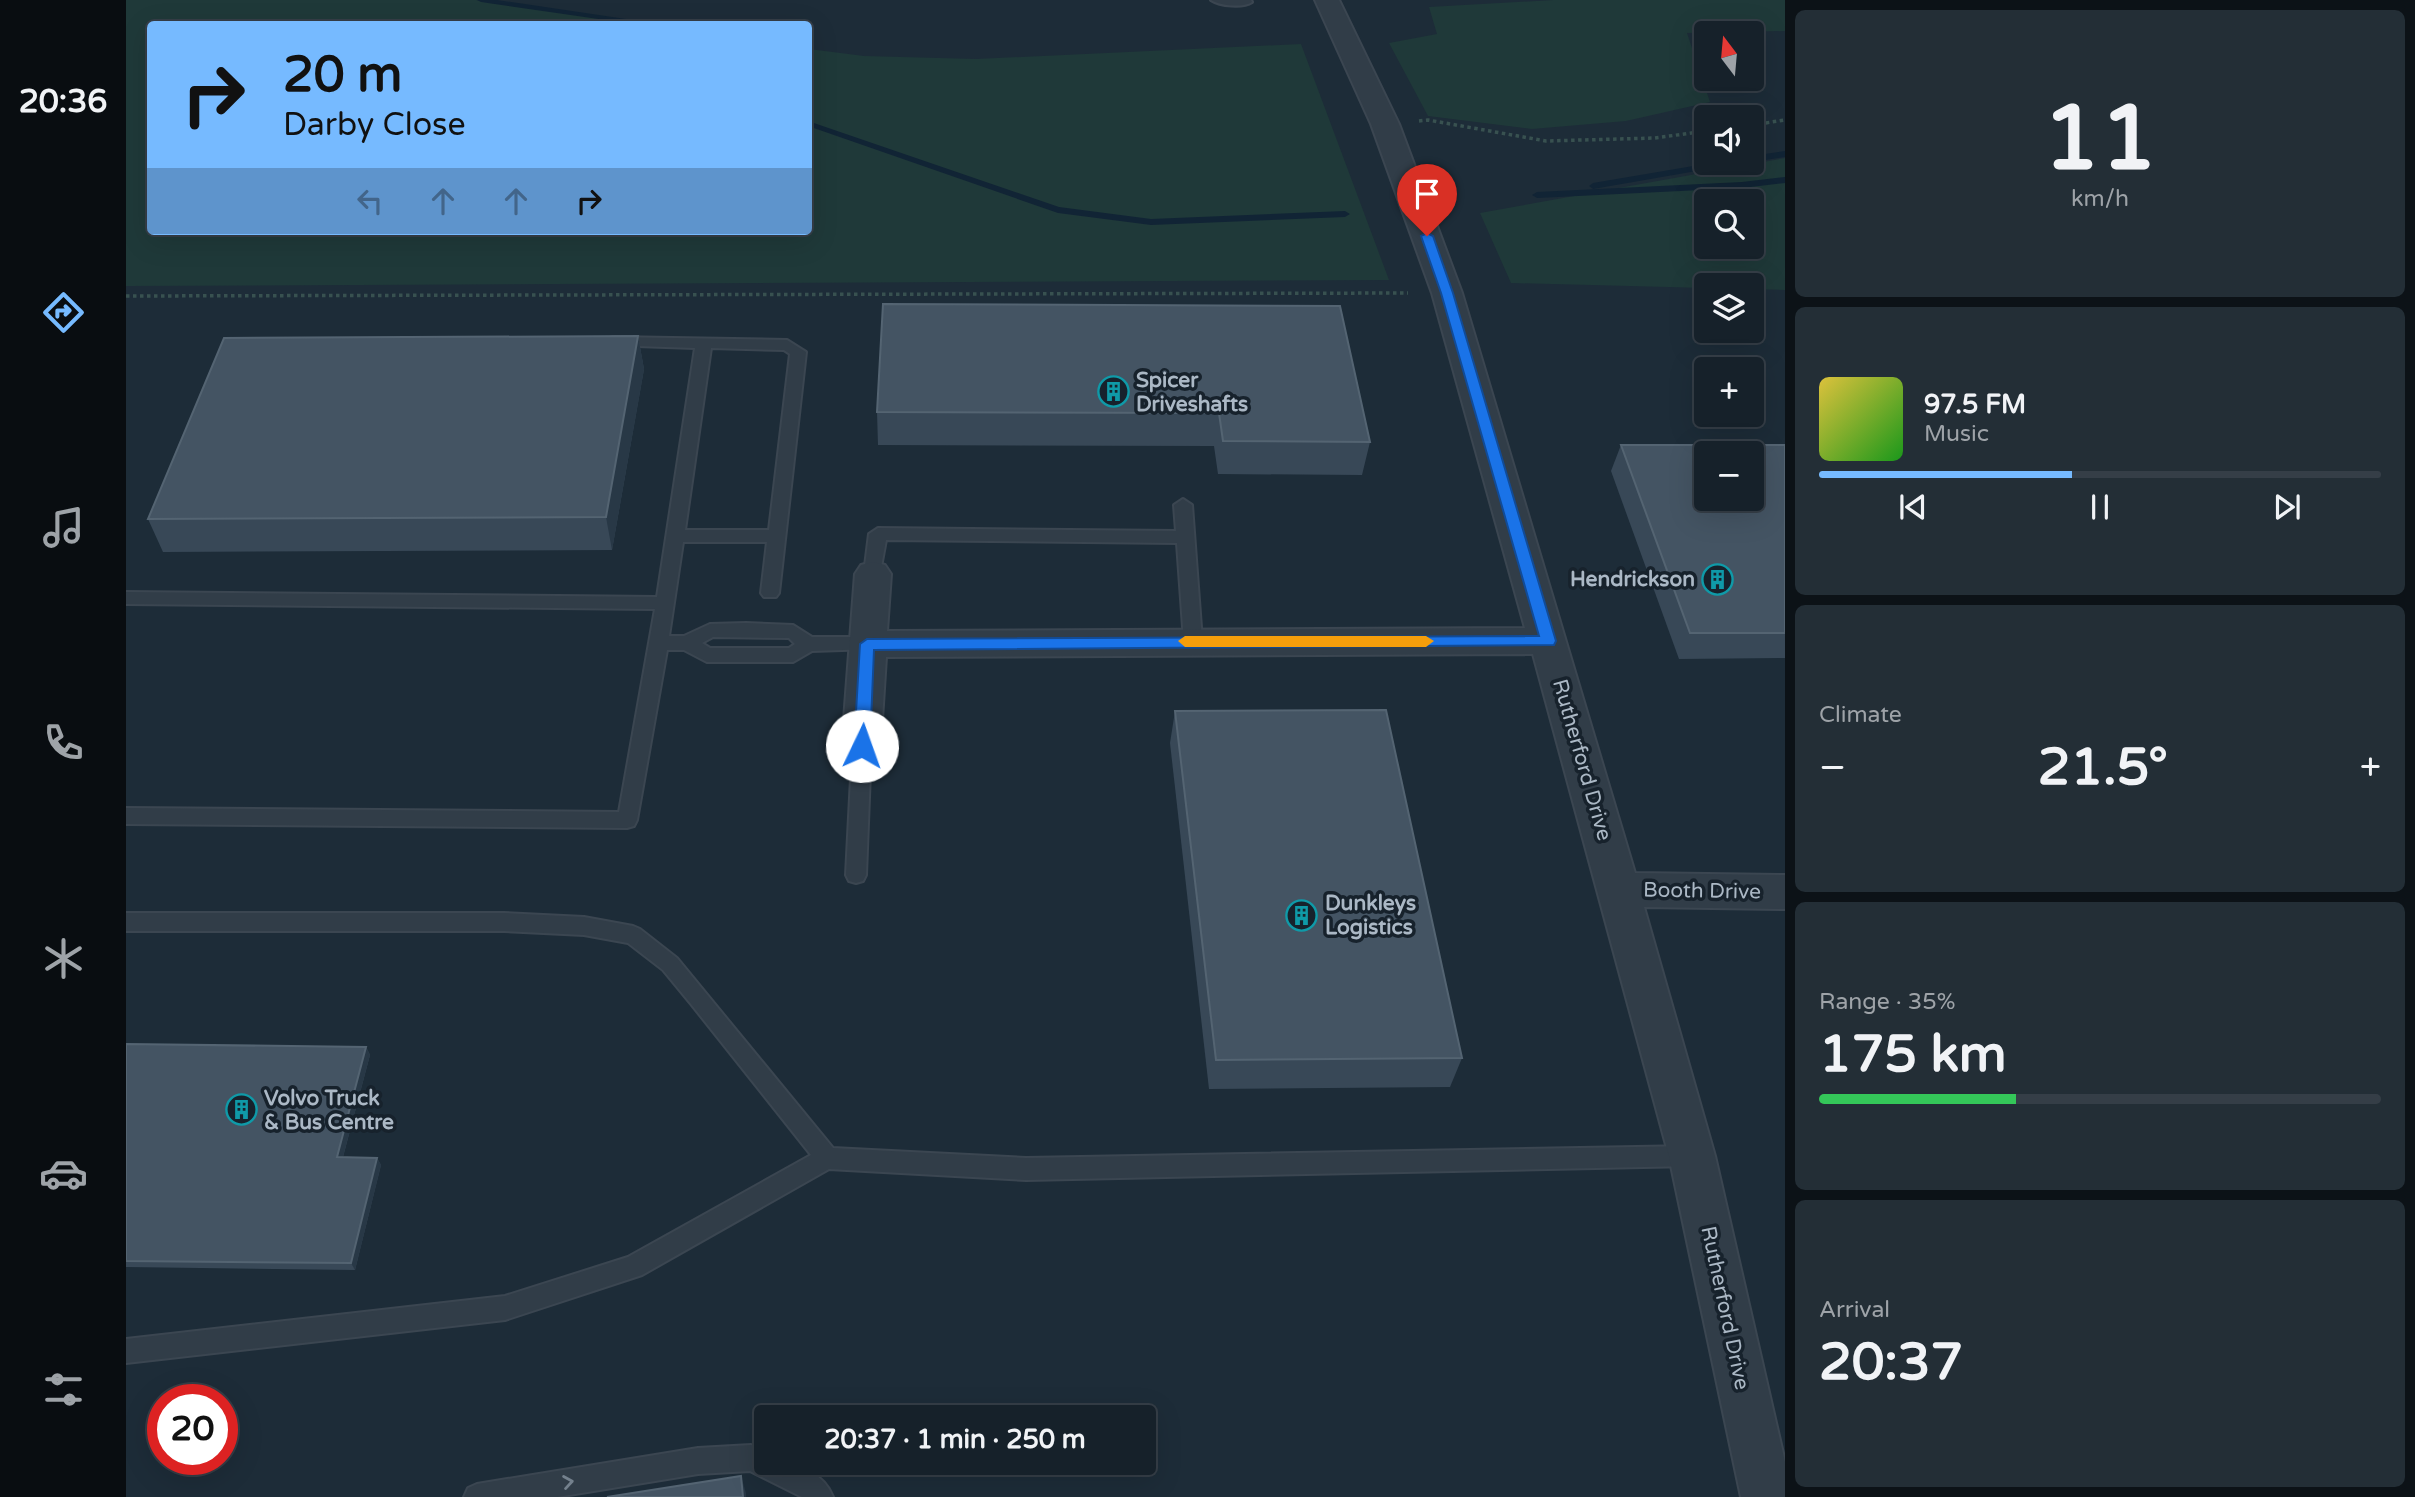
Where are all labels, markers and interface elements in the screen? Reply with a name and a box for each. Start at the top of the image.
north arrow [1694,21,1764,91]
map controls [1694,21,1764,511]
text: 20 m [283,46,402,105]
icon: right [168,49,259,140]
text: 20:36 [19,83,107,121]
text: 11 [2043,84,2157,194]
button: sound [1694,105,1764,175]
text: Darby Close [283,106,466,144]
pin [1397,164,1457,236]
icon: arrive [1408,175,1446,213]
icon: left [351,182,389,220]
icon: ahead [424,182,462,220]
icon: ahead [497,182,535,220]
icon: right [570,182,608,220]
text: km/h [2071,185,2129,213]
button: search [1694,189,1764,259]
button: layers [1694,273,1764,343]
icon: directions [39,288,88,337]
button: + [1694,357,1764,427]
place label: Spicer Driveshafts [1136,368,1248,417]
building icon: Spicer Driveshafts [1096,375,1130,409]
text: 97.5 FM [1924,389,2026,420]
text: Music [1924,420,1989,448]
button: − [1694,441,1764,511]
icon: previous [1894,488,1932,526]
icon: pause [2081,488,2119,526]
icon: next [2268,488,2306,526]
icon: music [39,503,88,552]
building icon: Hendrickson [1701,562,1735,596]
place label: Hendrickson [1570,567,1695,592]
street label: Rutherford Drive [1547,676,1617,844]
text: Climate [1819,701,1902,729]
position arrow [825,709,899,783]
icon: phone [39,718,88,767]
text: 21.5° [2038,736,2168,799]
text: − [1819,745,1846,791]
text: + [2360,745,2381,791]
street label: Booth Drive [1643,877,1761,905]
place label: Dunkleys Logistics [1325,891,1416,940]
building icon: Dunkleys Logistics [1285,898,1319,932]
icon: climate [39,934,88,983]
text: Range · 35% [1819,988,1955,1016]
text: 175 km [1819,1023,2007,1086]
place label: Volvo Truck & Bus Centre [264,1086,394,1135]
building icon: Volvo Truck & Bus Centre [224,1093,258,1127]
icon: car [39,1149,88,1198]
street label: Rutherford Drive [1695,1224,1755,1392]
text: Arrival [1819,1296,1890,1324]
text: 20:37 [1819,1331,1963,1394]
icon: filters [39,1365,88,1414]
speed limit sign: 20 [147,1384,238,1475]
text: 20:37 · 1 min · 250 m [824,1424,1086,1455]
one-way arrow [562,1475,574,1490]

